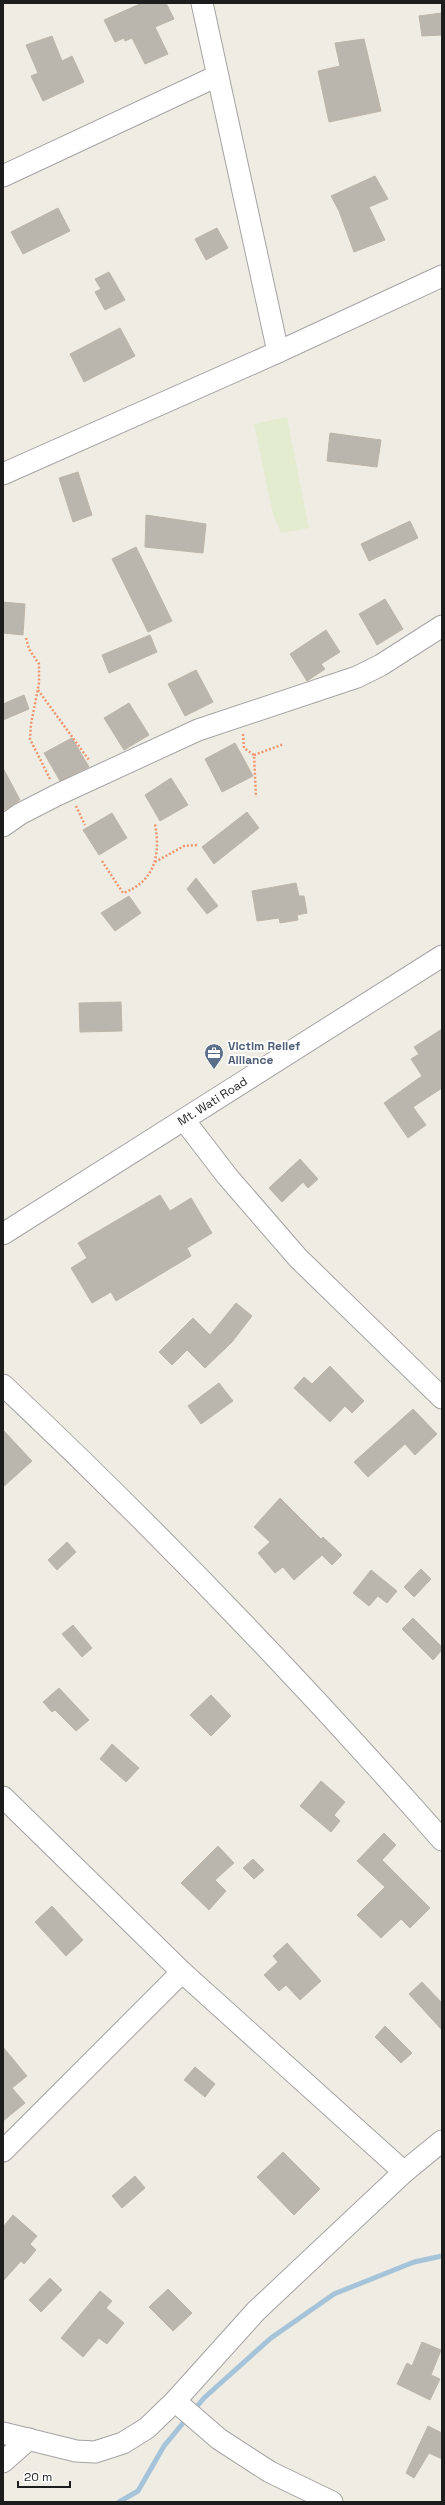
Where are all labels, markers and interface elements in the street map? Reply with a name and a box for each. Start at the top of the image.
place label: Victim Relief Alliance [228,1038,300,1068]
office icon: Victim Relief Alliance [203,1042,225,1070]
street label: Mt. Wati Road [175,1073,250,1129]
scale bar [18,2463,70,2489]
text: 20 m [24,2469,52,2485]

